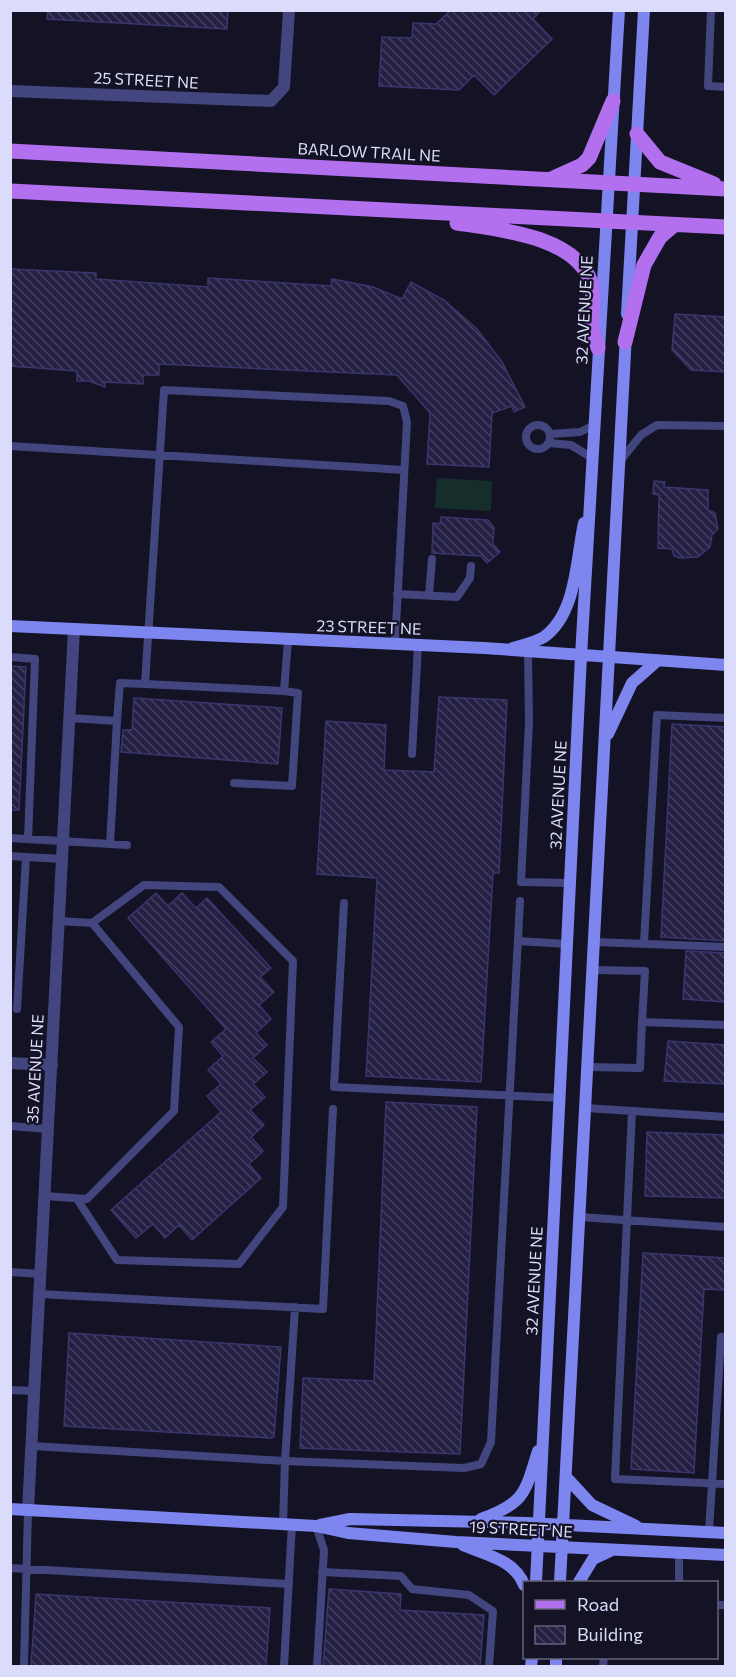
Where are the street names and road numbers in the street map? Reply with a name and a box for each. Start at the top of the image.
street label: 25 STREET NE [93,67,199,92]
street label: BARLOW TRAIL NE [297,138,441,165]
street label: 32 AVENUE NE [571,255,596,365]
street label: 23 STREET NE [316,615,422,638]
street label: 32 AVENUE NE [545,740,570,850]
street label: 35 AVENUE NE [22,1014,47,1124]
street label: 32 AVENUE NE [521,1226,546,1336]
street label: 19 STREET NE [469,1516,573,1541]

